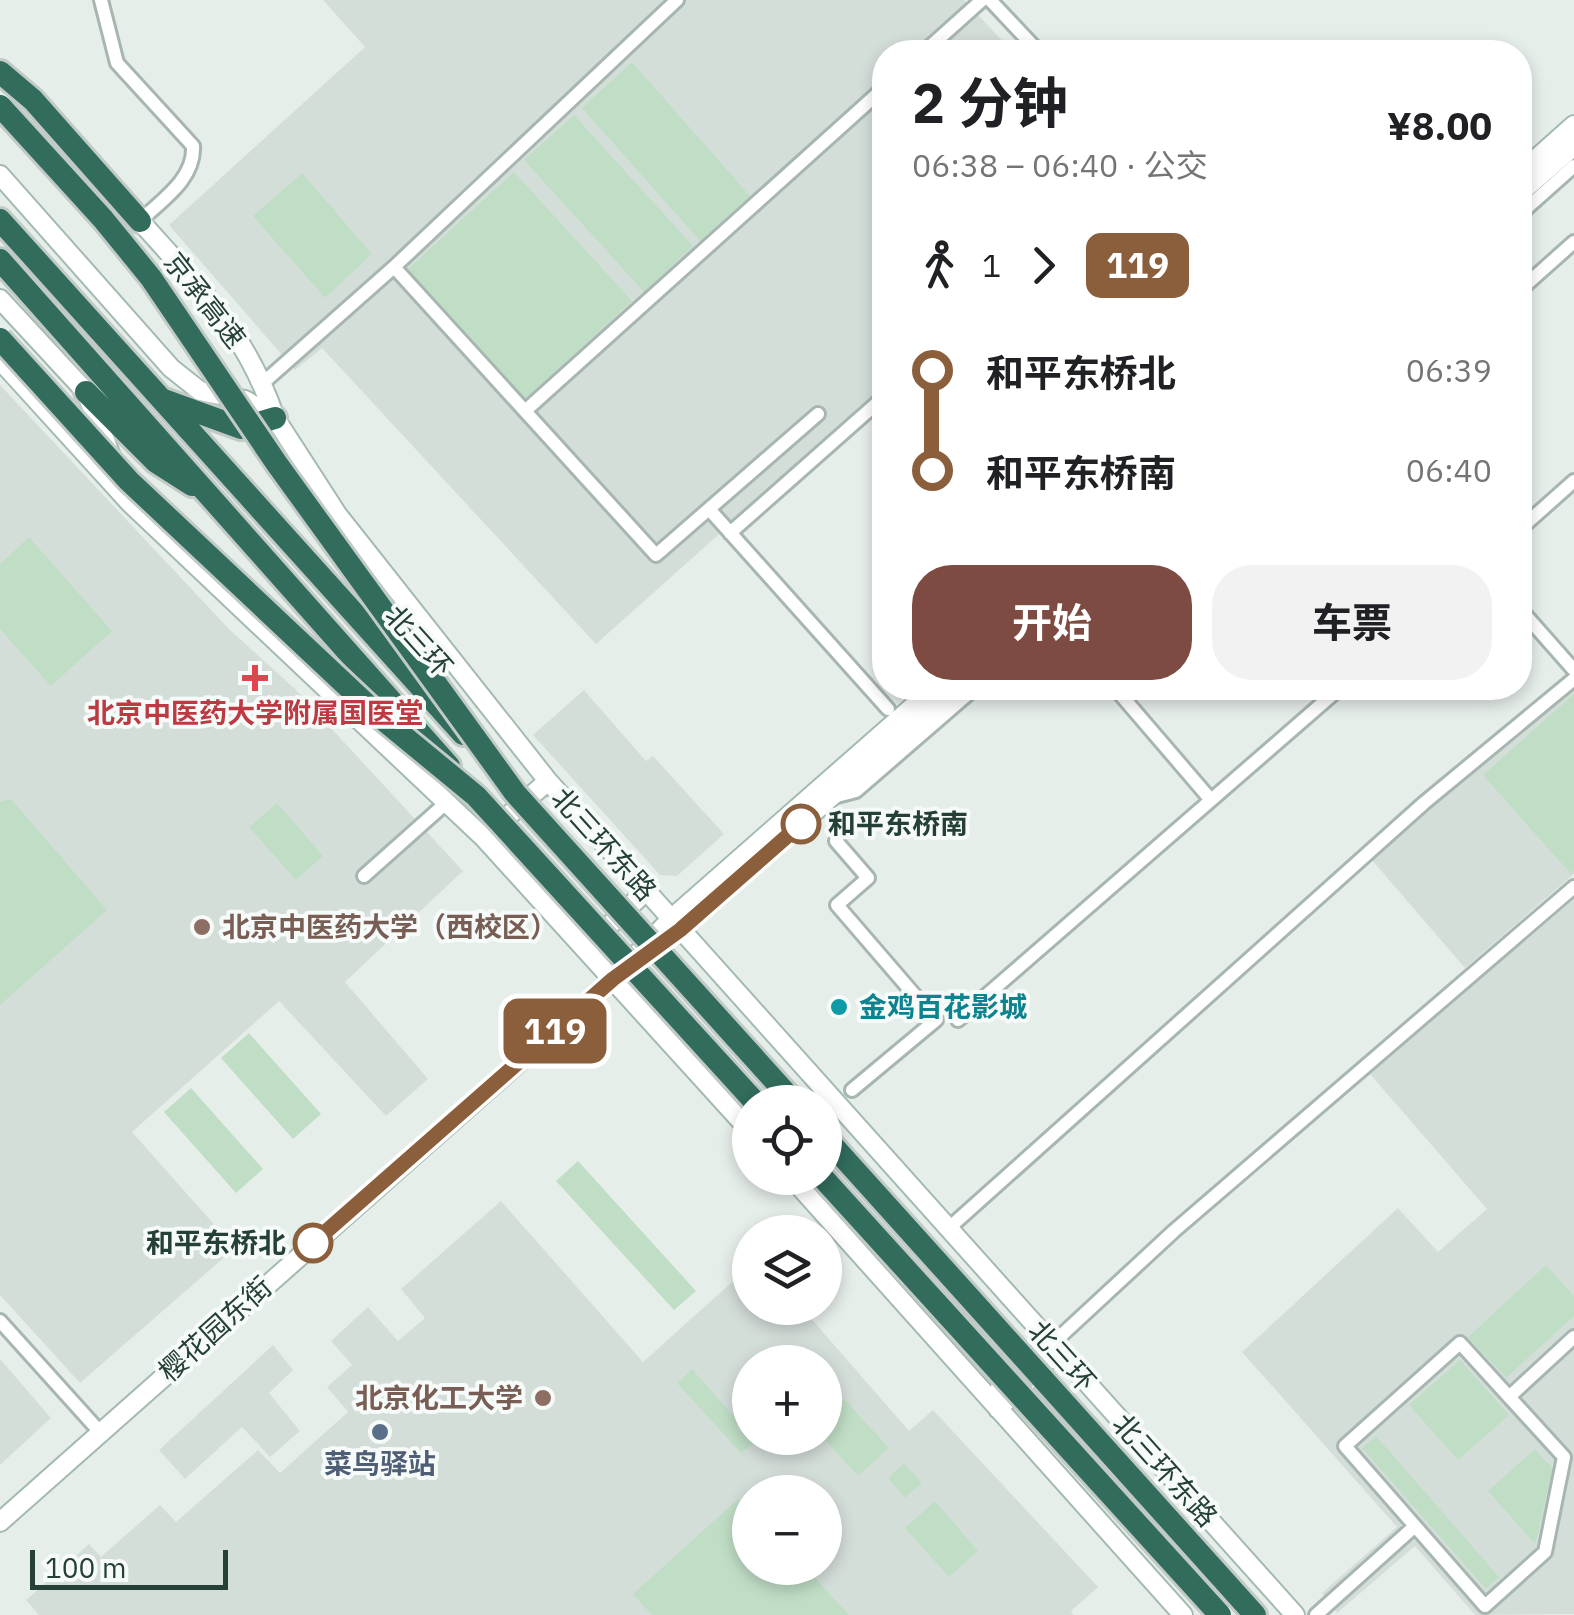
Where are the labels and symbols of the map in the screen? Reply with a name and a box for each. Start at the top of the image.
street label: 京承高速 [156,244,254,355]
street label: 北三环 [378,597,461,684]
marker: 北京中医药大学附属国医堂 [242,665,268,691]
place label: 北京中医药大学附属国医堂 [87,694,423,731]
street label: 北三环东路 [544,779,665,908]
marker: 和平东桥南 [782,805,820,843]
place label: 和平东桥南 [828,805,968,842]
place label: 北京中医药大学（西校区） [222,908,558,945]
marker: 北京中医药大学（西校区） [191,916,213,938]
place label: 金鸡百花影城 [859,988,1027,1025]
marker: 金鸡百花影城 [828,996,850,1018]
line badge: 119 [498,998,612,1064]
place label: 和平东桥北 [146,1224,286,1261]
marker: 和平东桥北 [294,1224,332,1262]
street label: 樱花园东街 [150,1268,279,1389]
street label: 北三环 [1021,1312,1104,1399]
place label: 北京化工大学 [355,1379,523,1416]
marker: 北京化工大学 [532,1387,554,1409]
street label: 北三环东路 [1105,1405,1226,1534]
marker: 菜鸟驿站 [369,1421,391,1443]
place label: 菜鸟驿站 [324,1445,436,1482]
scale bar [30,1545,228,1590]

